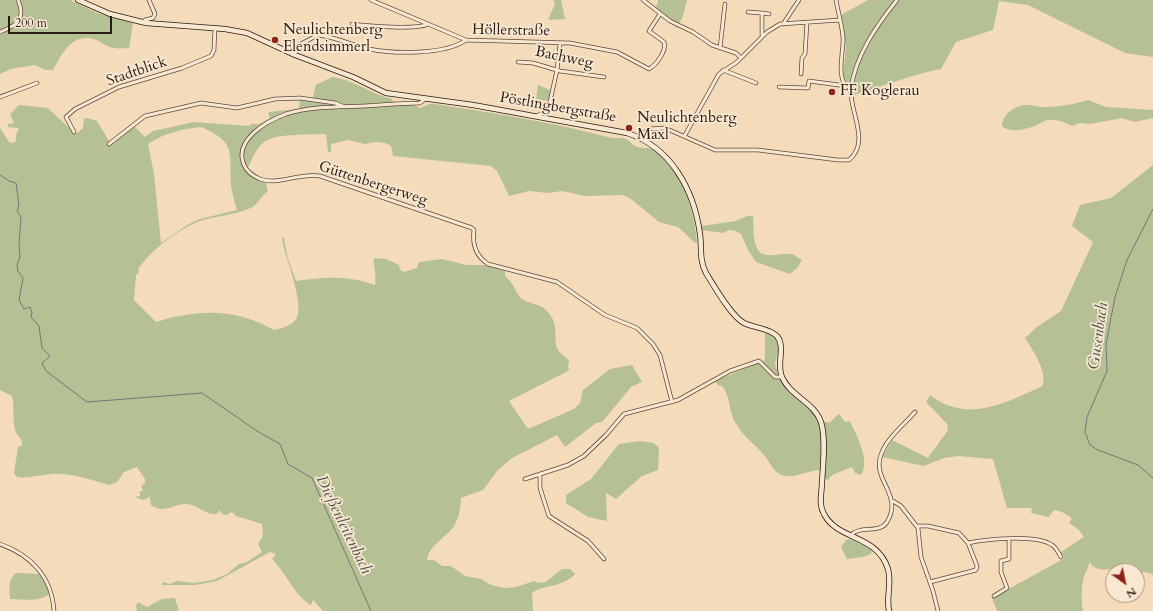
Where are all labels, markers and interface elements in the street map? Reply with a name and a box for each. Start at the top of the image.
scale bar [10,8,114,34]
text: 200 m [15,15,47,31]
street label: Höllerstraße [472,21,550,41]
place label: Neulichtenberg Elendsimmerl [283,22,383,57]
marker: Neulichtenberg Elendsimmerl [270,35,280,45]
street label: Bachweg [533,43,595,73]
street label: Stadtblick [105,53,169,91]
place label: FF Koglerau [840,83,920,101]
marker: FF Koglerau [827,87,837,97]
street label: Pöstlingbergstraße [498,89,618,127]
place label: Neulichtenberg Maxl [637,110,737,145]
marker: Neulichtenberg Maxl [624,123,634,133]
street label: Güttenbergerweg [316,158,430,210]
water label: Gusenbach [1085,301,1113,371]
water label: Dießenleitenbach [311,473,375,577]
north arrow [1105,563,1145,603]
text: N [1123,584,1139,602]

